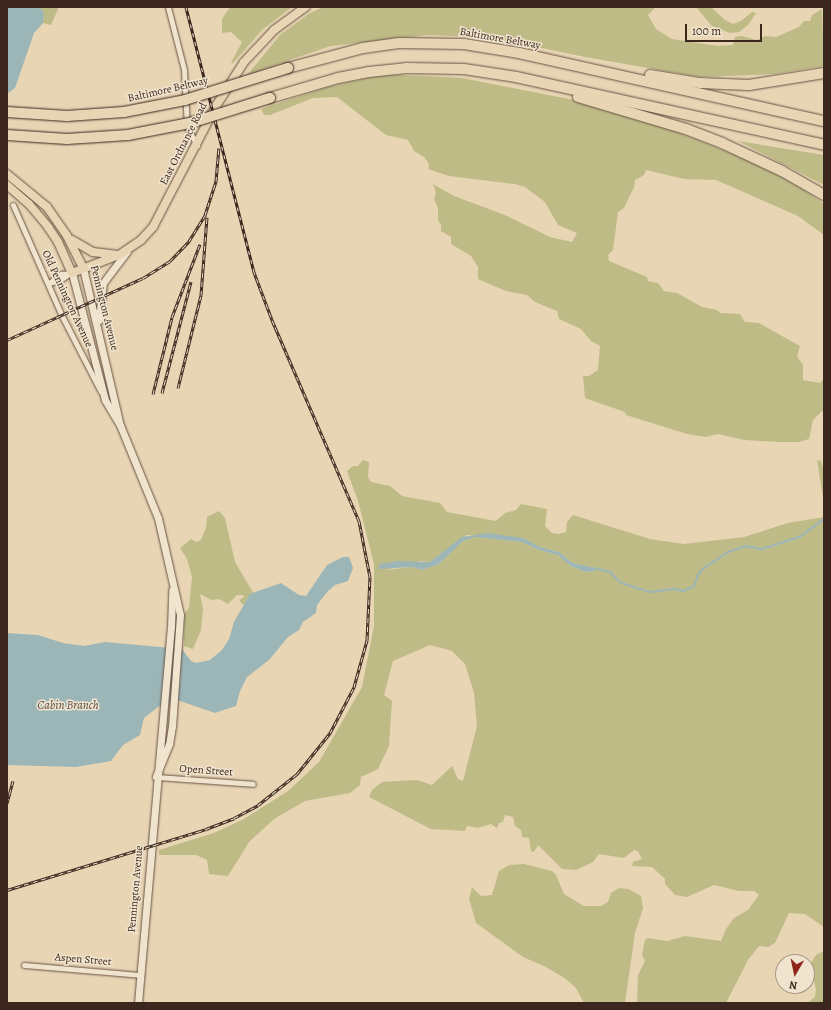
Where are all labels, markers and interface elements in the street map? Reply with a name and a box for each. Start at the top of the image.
scale bar [687,16,764,42]
text: 100 m [692,23,721,39]
street label: Baltimore Beltway [458,25,542,53]
street label: Baltimore Beltway [127,74,209,106]
street label: East Ordnance Road [157,100,211,188]
street label: Old Pennington Avenue [39,248,95,350]
street label: Pennington Avenue [87,264,121,352]
water label: Cabin Branch [37,699,99,713]
street label: Open Street [179,763,233,779]
street label: Pennington Avenue [126,845,146,933]
street label: Aspen Street [54,951,112,969]
north arrow [775,954,815,994]
text: N [788,977,798,993]

